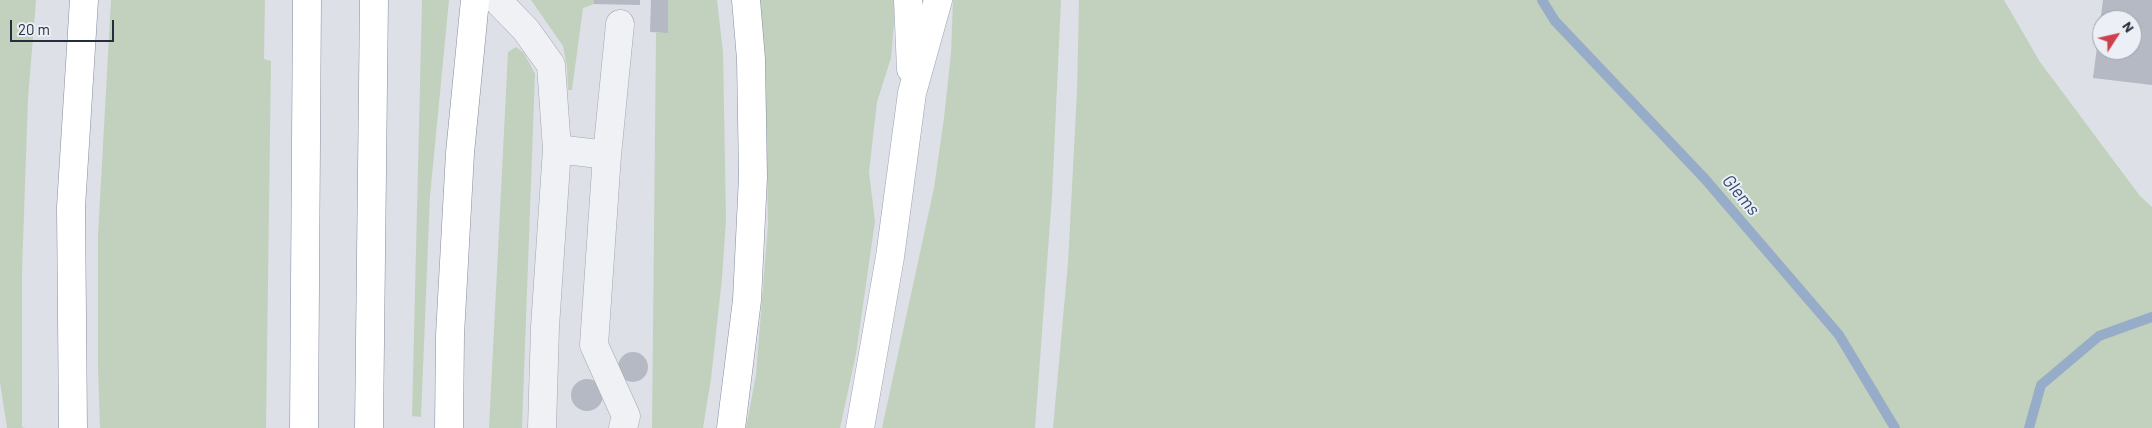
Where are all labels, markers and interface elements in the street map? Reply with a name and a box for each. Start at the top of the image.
scale bar [12,10,116,42]
north arrow [2092,10,2142,60]
text: N [2119,18,2139,35]
text: 20 m [18,20,50,38]
water label: Glems [1718,170,1764,220]

